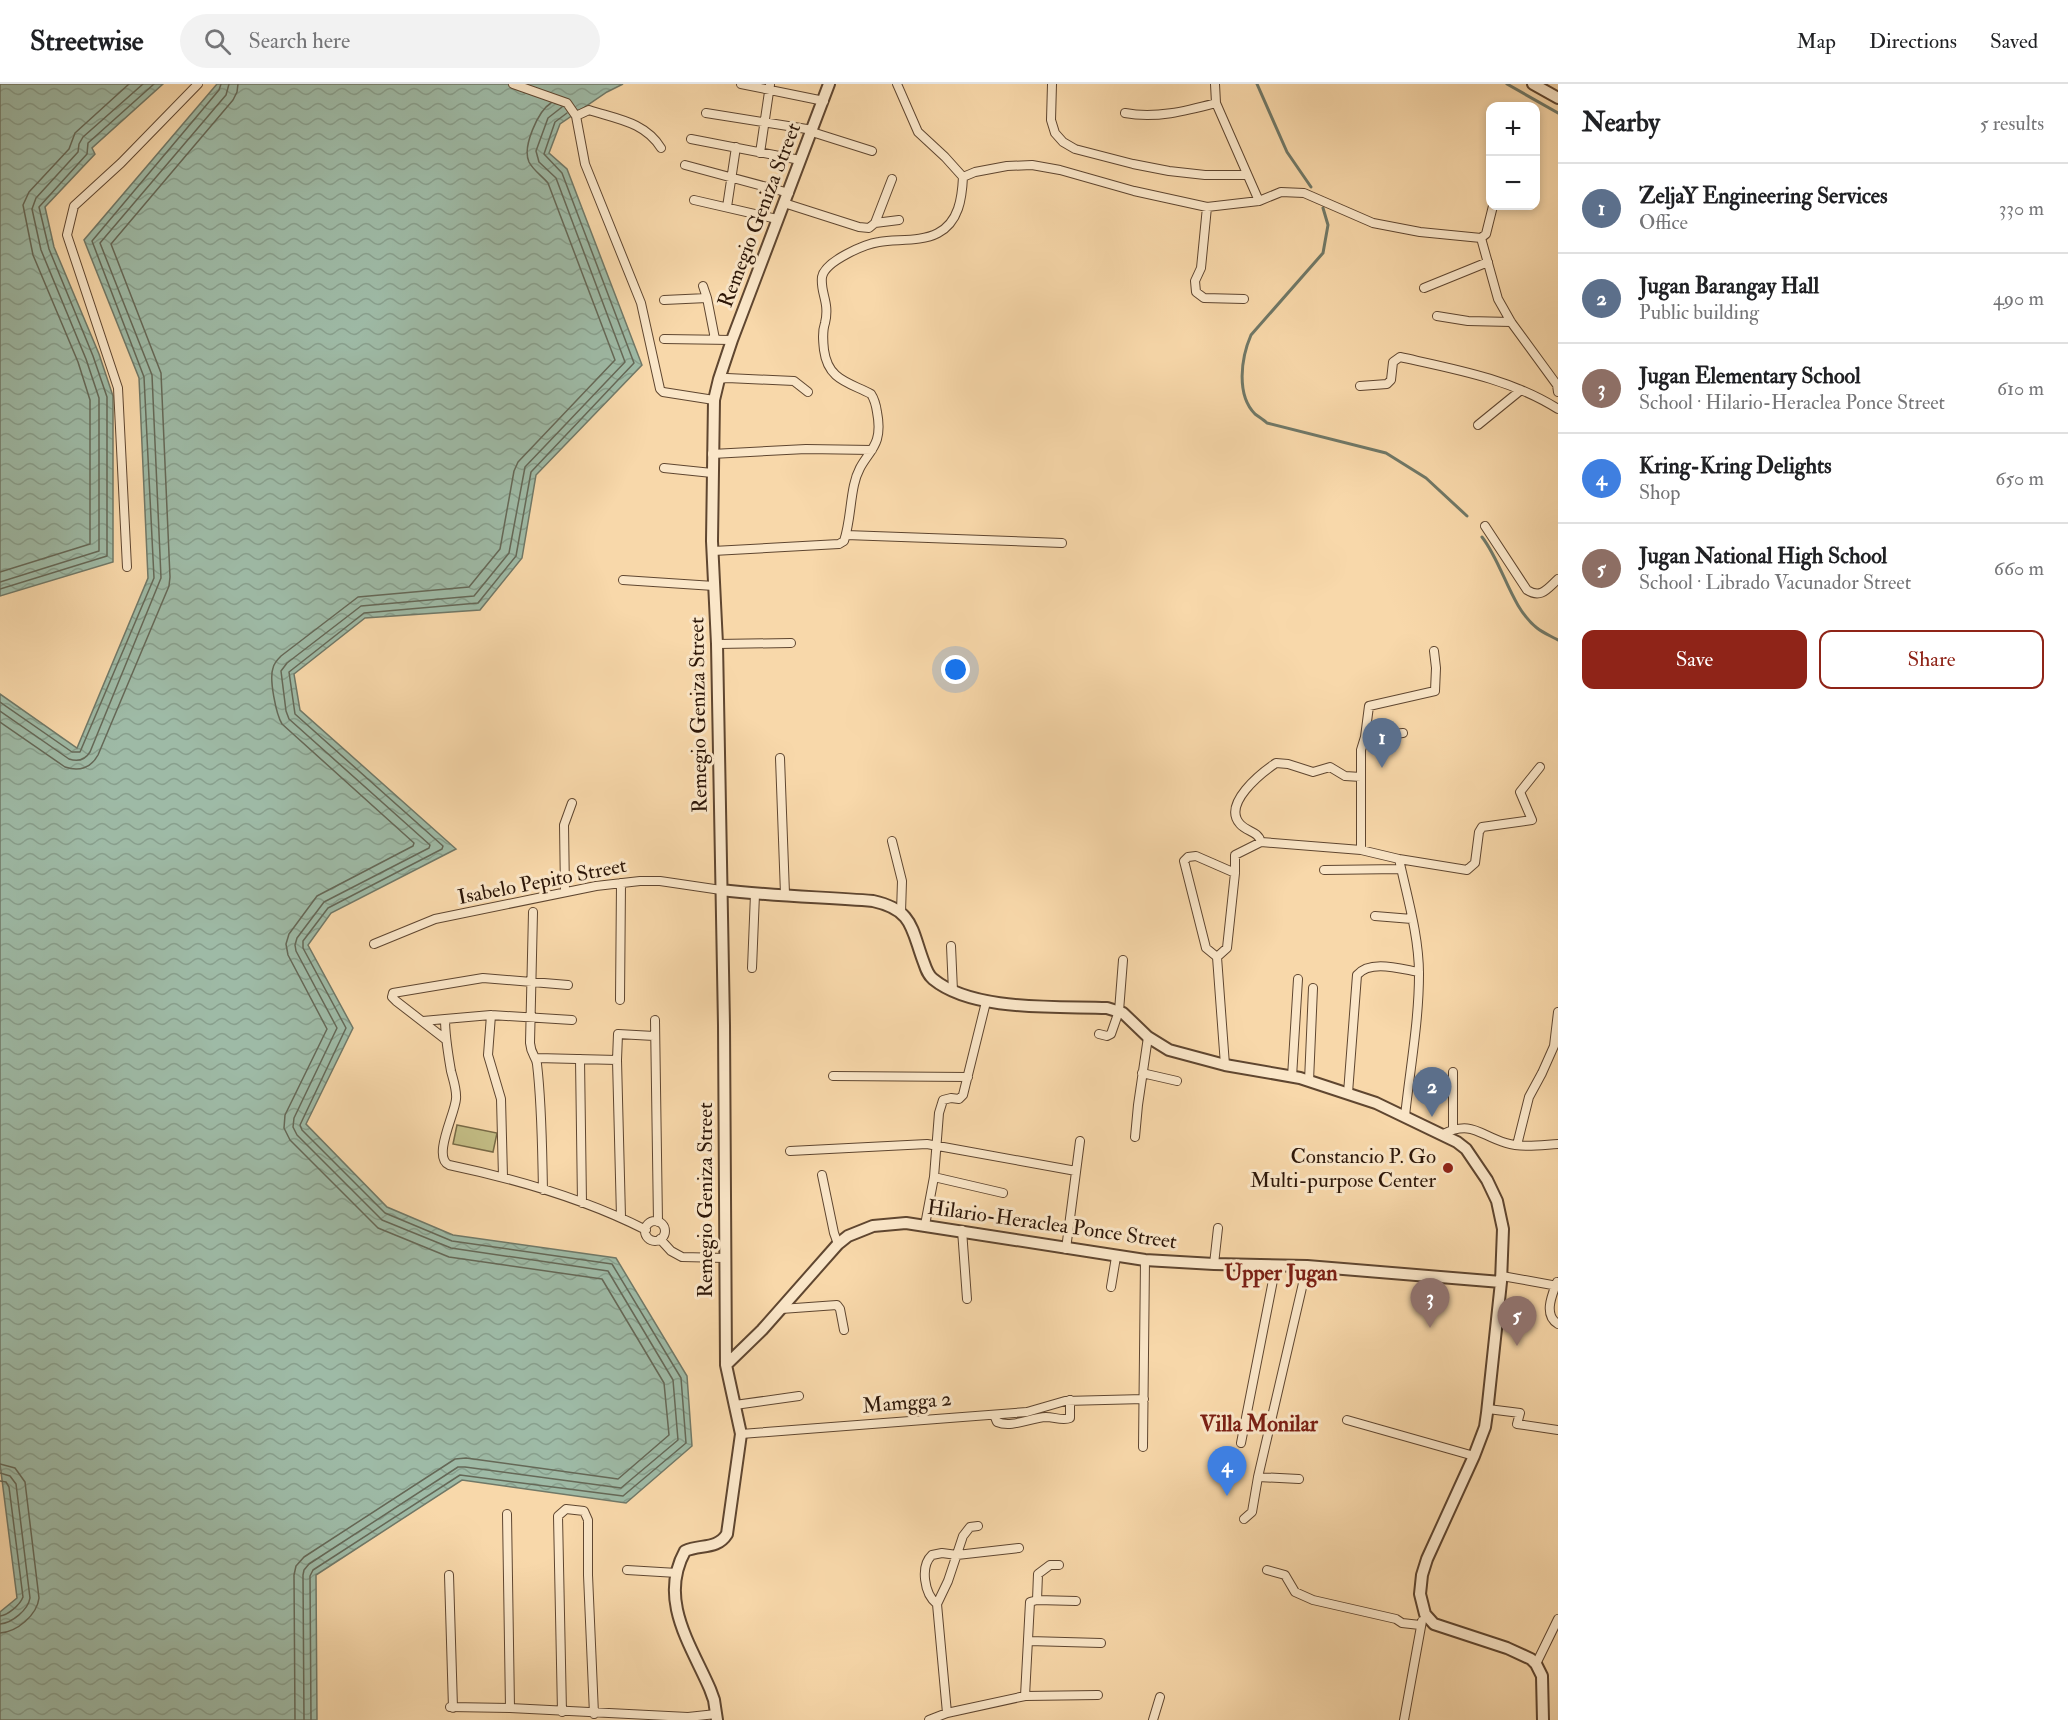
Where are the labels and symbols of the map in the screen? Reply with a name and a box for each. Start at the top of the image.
street label: Remegio Geniza Street [712,119,807,311]
street label: Remegio Geniza Street [683,617,714,813]
your location [941,655,970,684]
pin: 1 [1362,718,1402,768]
street label: Isabelo Pepito Street [455,852,629,911]
pin: 2 [1412,1068,1452,1117]
street label: Remegio Geniza Street [692,1102,719,1298]
place label: Constancio P. Go Multi-purpose Center [1250,1143,1436,1194]
marker: Constancio P. Go Multi-purpose Center [1441,1161,1455,1175]
street label: Hilario-Heraclea Ponce Street [925,1194,1179,1255]
district label: Upper Jugan [1224,1259,1338,1288]
pin: 3 [1410,1278,1450,1328]
pin: 5 [1498,1296,1537,1346]
street label: Mamgga 2 [861,1385,953,1420]
district label: Villa Monilar [1199,1410,1319,1438]
pin: 4 [1208,1446,1246,1496]

